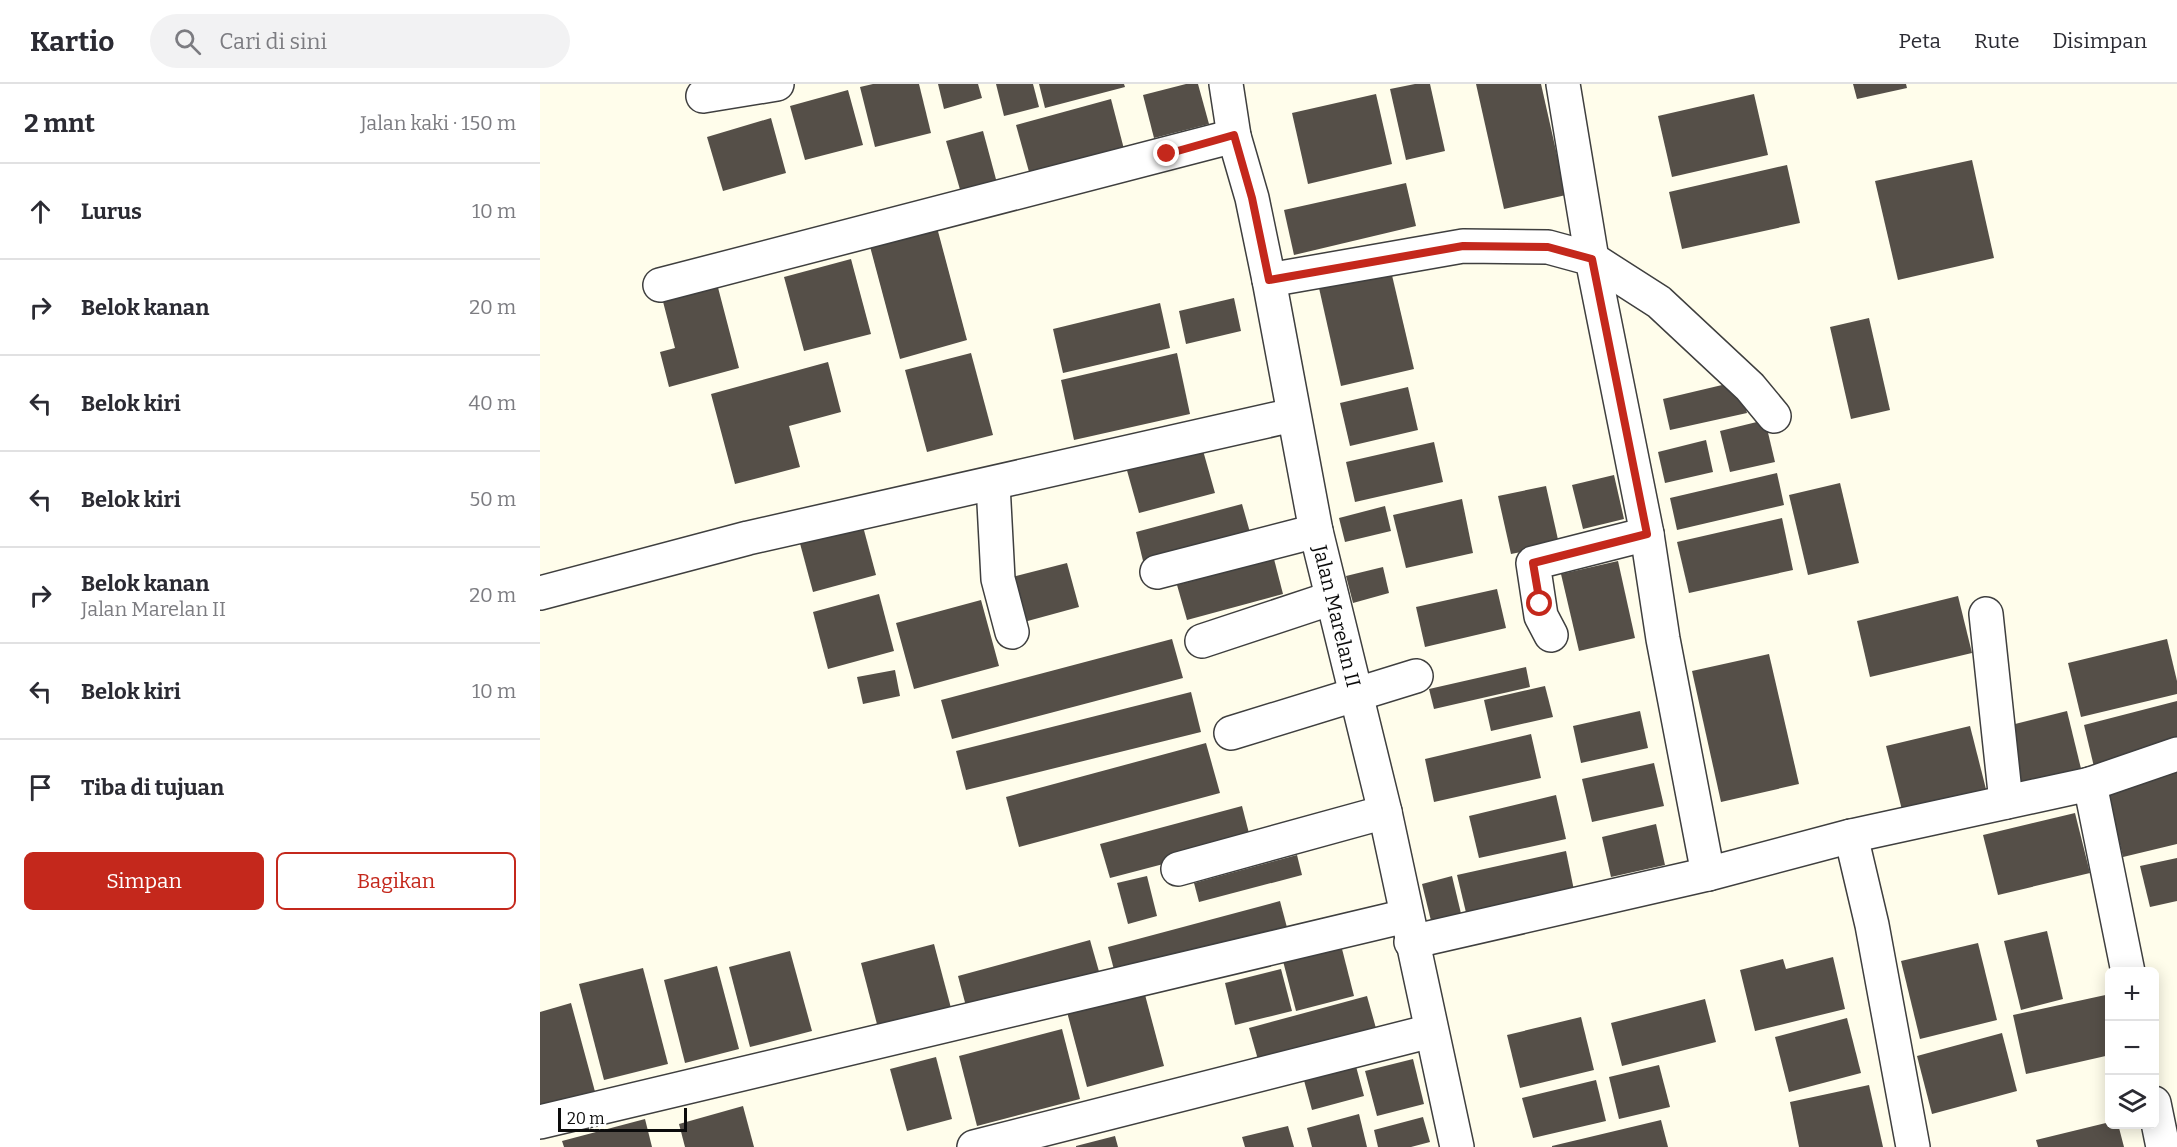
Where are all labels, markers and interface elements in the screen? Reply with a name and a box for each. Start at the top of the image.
search box [150,14,570,68]
text: Kartio [30,25,114,58]
icon: search [171,25,204,58]
text: Cari di sini [219,28,327,55]
text: Peta [1899,28,1941,54]
text: Rute [1974,28,2019,54]
text: Disimpan [2052,28,2147,54]
text: 2 mnt [24,108,95,139]
text: Jalan kaki · 150 m [360,111,516,135]
route end [1153,140,1179,166]
icon: ahead [24,195,57,228]
text: Lurus [81,198,142,225]
text: 10 m [472,199,516,223]
icon: right [24,291,57,324]
text: Belok kanan [81,294,209,321]
text: 20 m [469,295,516,319]
icon: left [24,387,57,420]
text: Belok kiri [81,390,181,417]
text: 40 m [468,391,516,415]
icon: left [24,483,57,516]
text: Belok kiri [81,486,181,513]
text: 50 m [469,487,516,511]
street label: Jalan Marelan II [1308,542,1366,690]
text: Belok kanan [81,570,209,597]
icon: right [24,579,57,612]
text: 20 m [469,583,516,607]
route start [1526,590,1552,616]
text: Jalan Marelan II [81,597,226,621]
icon: left [24,675,57,708]
text: Belok kiri [81,678,181,705]
text: 10 m [472,679,516,703]
icon: arrive [24,771,57,804]
text: Tiba di tujuan [81,774,224,801]
button: Simpan [24,852,264,910]
button: Bagikan [276,852,516,910]
map controls [2105,967,2159,1129]
button: + [2105,967,2159,1021]
button: − [2105,1021,2159,1075]
button: layers [2105,1075,2159,1129]
scale bar [558,1105,687,1132]
text: 20 m [567,1109,604,1128]

